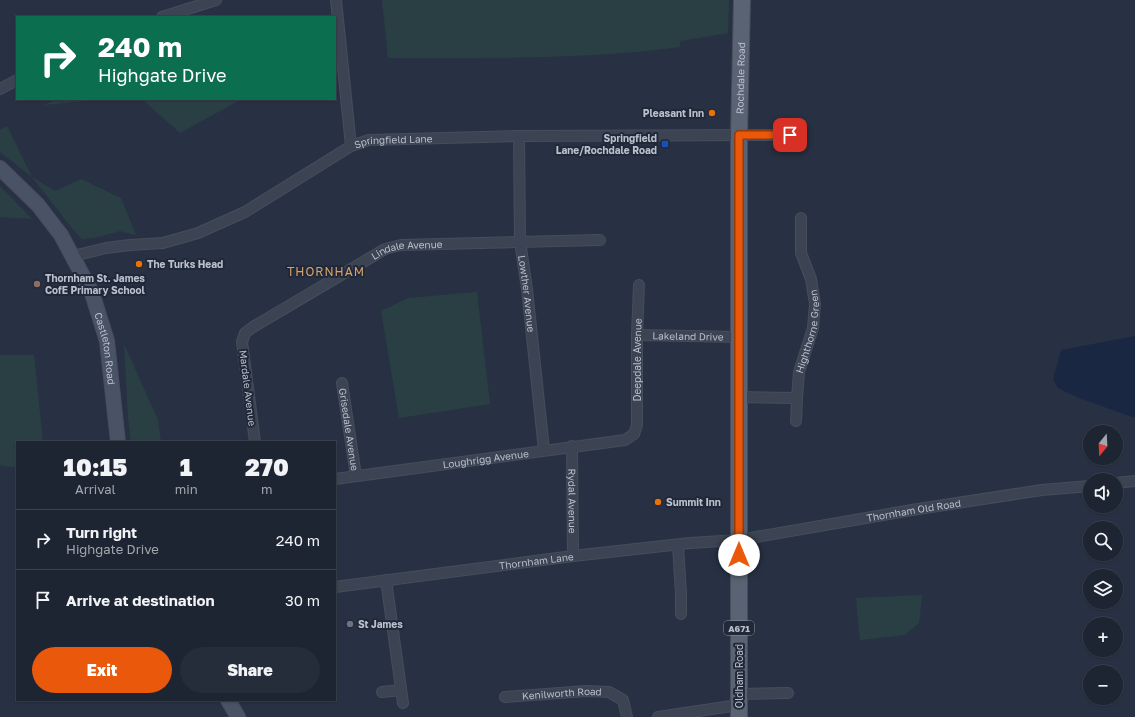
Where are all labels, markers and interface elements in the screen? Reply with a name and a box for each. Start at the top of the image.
text: 240 m [98,30,182,63]
icon: right [32,32,84,84]
street label: Rochdale Road [733,42,747,114]
text: Highgate Drive [98,64,226,86]
place label: Pleasant Inn [643,107,704,119]
marker: Pleasant Inn [707,108,717,118]
pin [773,118,807,152]
icon: arrive [779,124,801,146]
street label: Springfield Lane [353,132,433,151]
place label: Springfield Lane/Rochdale Road [556,132,657,156]
marker: Springfield Lane/Rochdale Road [660,139,670,149]
street label: Lindale Avenue [369,238,443,262]
street label: Lowther Avenue [516,254,538,333]
place label: The Turks Head [147,258,223,270]
marker: The Turks Head [134,259,144,269]
district label: THORNHAM [287,264,365,279]
place label: Thornham St. James CofE Primary School [45,272,145,296]
marker: Thornham St. James CofE Primary School [32,279,42,289]
street label: Highthorne Green [793,289,821,375]
street label: Castleton Road [92,311,118,385]
street label: Deepdale Avenue [631,318,644,402]
street label: Lakeland Drive [652,329,724,343]
street label: Mardale Avenue [237,349,259,427]
street label: Grisedale Avenue [337,387,361,472]
north arrow [1083,425,1123,465]
map controls [1083,425,1123,705]
street label: Loughrigg Avenue [442,447,530,470]
text: 10:15 [63,452,127,481]
text: 1 [180,452,193,481]
text: 270 [245,452,289,481]
street label: Rydal Avenue [566,468,579,534]
button: sound [1083,473,1123,513]
text: Arrival [75,481,116,497]
text: min [175,481,198,497]
text: m [261,481,273,497]
place label: Summit Inn [666,496,721,508]
marker: Summit Inn [653,497,663,507]
street label: Thornham Old Road [866,497,962,524]
button: search [1083,521,1123,561]
text: Turn right [66,523,137,541]
icon: right [32,529,54,551]
text: 240 m [276,531,320,549]
position arrow [718,534,760,576]
text: Highgate Drive [66,541,159,557]
street label: Thornham Lane [498,550,574,572]
button: layers [1083,569,1123,609]
icon: arrive [32,589,54,611]
text: Arrive at destination [66,591,215,609]
text: 30 m [285,591,320,609]
button: + [1083,617,1123,657]
place label: St James [358,618,403,630]
marker: St James [345,619,355,629]
road number: A671 [724,621,754,635]
street label: Oldham Road [733,644,745,708]
button: Exit [32,647,172,693]
button: Share [180,647,320,693]
button: − [1083,665,1123,705]
street label: Kenilworth Road [522,685,602,702]

